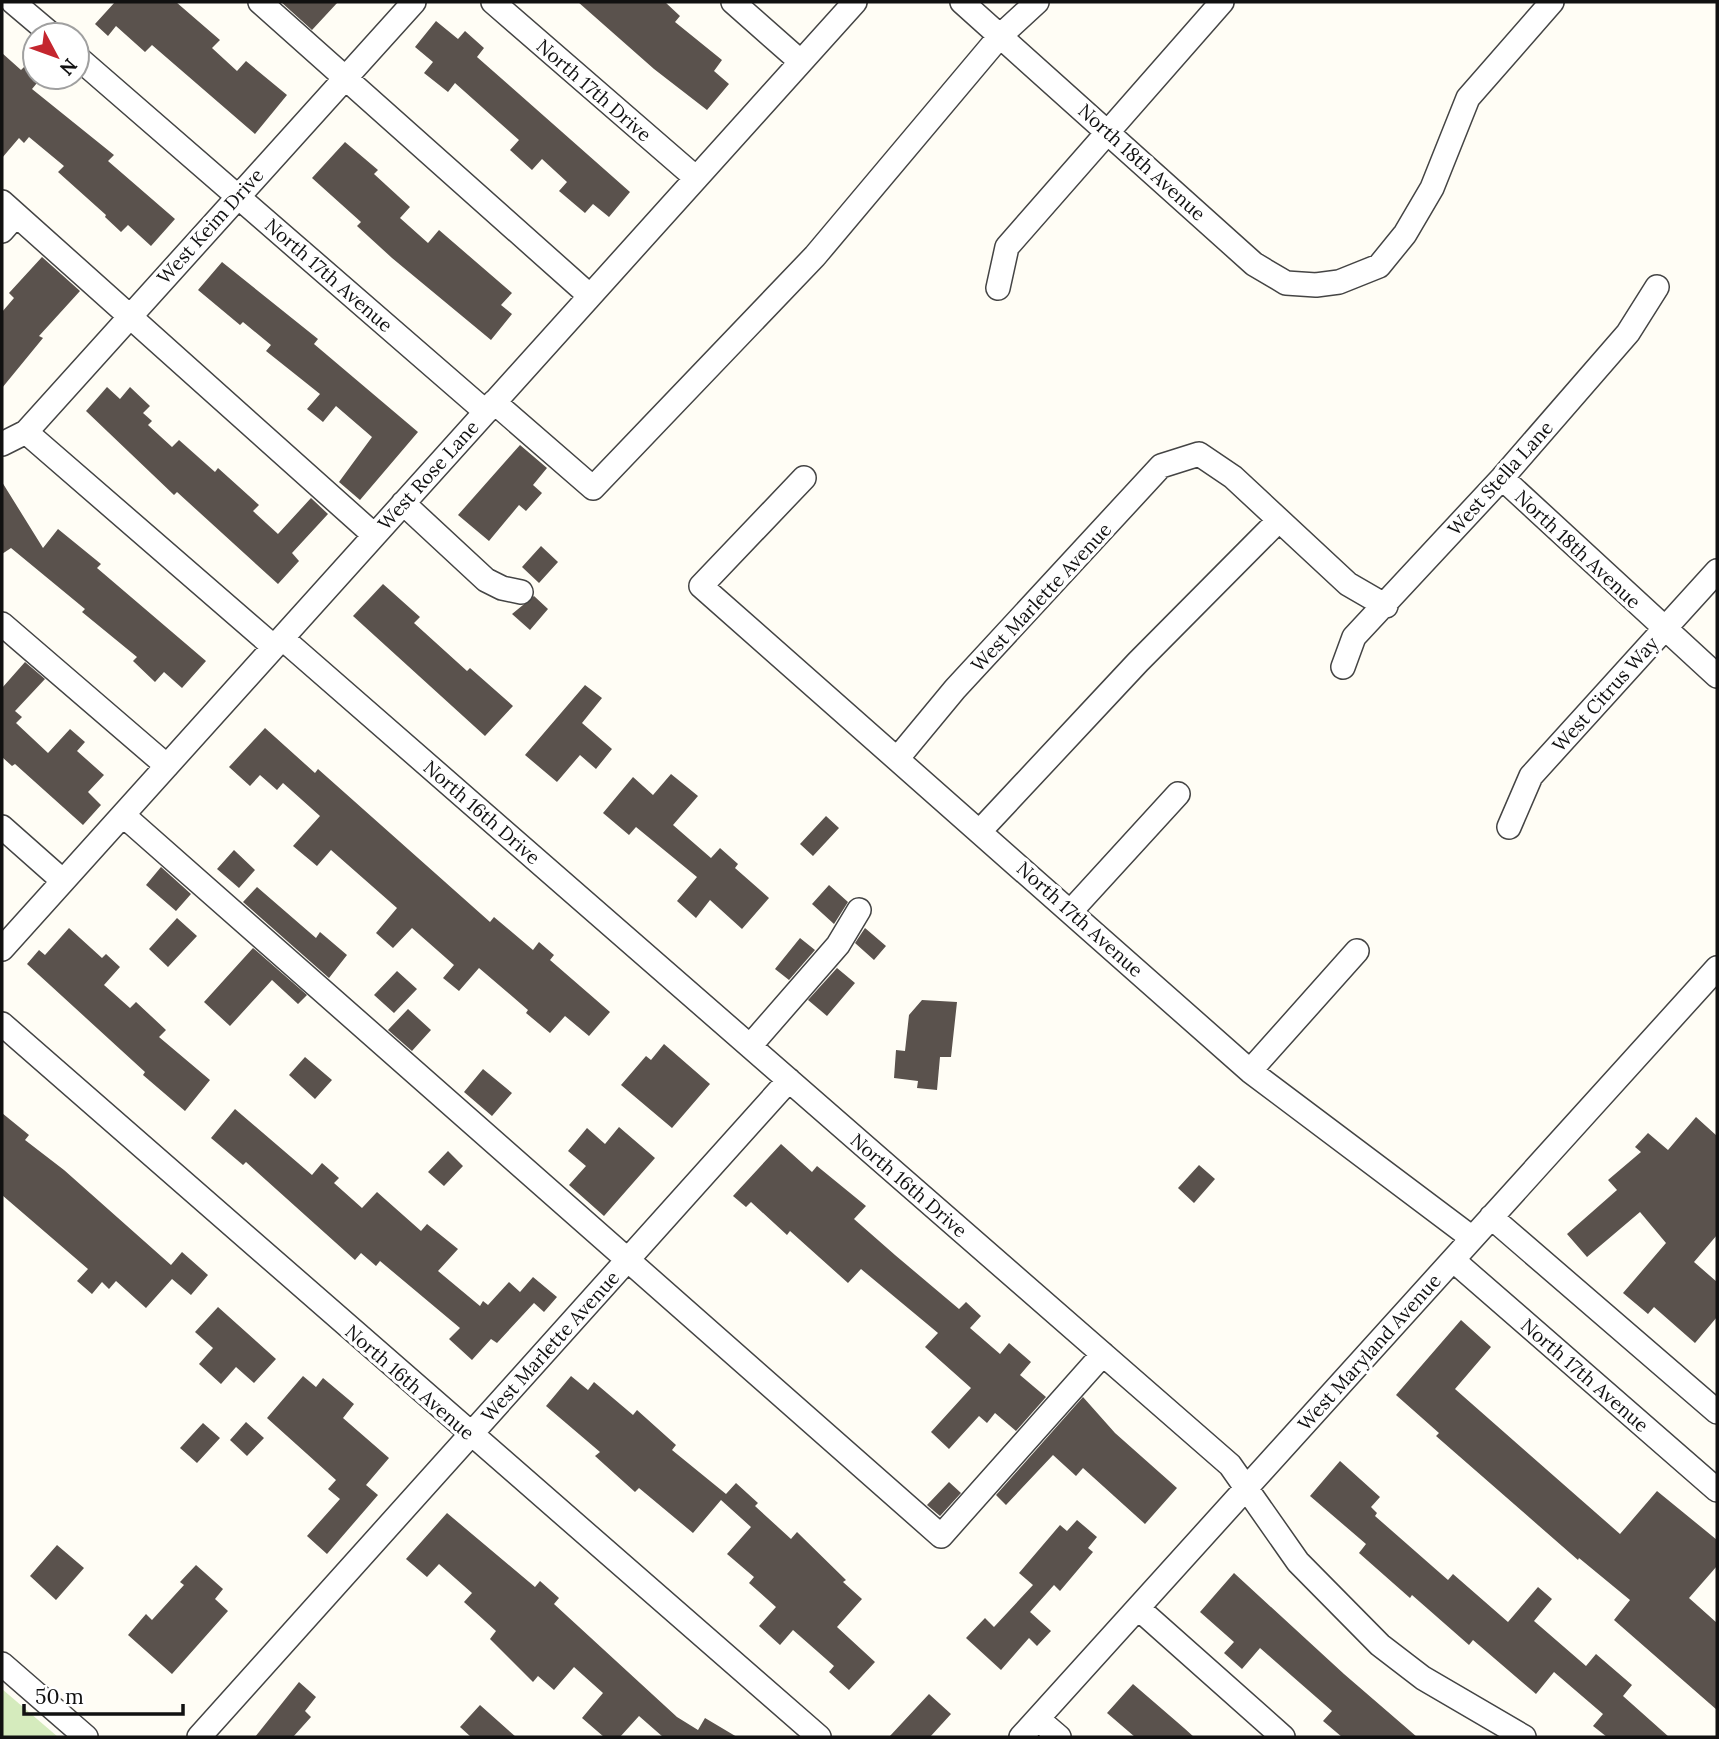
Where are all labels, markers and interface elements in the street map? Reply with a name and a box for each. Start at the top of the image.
north arrow [21,21,91,91]
street label: North 17th Drive [532,34,656,146]
text: N [55,54,83,81]
street label: North 18th Avenue [1073,98,1211,226]
street label: West Keim Drive [152,163,268,289]
street label: North 17th Avenue [260,213,398,337]
street label: West Rose Lane [372,415,484,535]
street label: West Stella Lane [1442,416,1558,540]
street label: North 18th Avenue [1510,485,1646,613]
street label: West Marlette Avenue [966,517,1116,677]
street label: West Citrus Way [1547,631,1663,757]
street label: North 16th Drive [419,755,545,869]
street label: North 17th Avenue [1012,856,1148,982]
street label: North 16th Drive [846,1128,972,1242]
street label: West Marlette Avenue [476,1266,624,1426]
street label: West Maryland Avenue [1292,1269,1446,1435]
street label: North 17th Avenue [1516,1313,1654,1437]
street label: North 16th Avenue [340,1319,480,1445]
scale bar [24,1672,184,1716]
text: 50 m [35,1683,84,1710]

